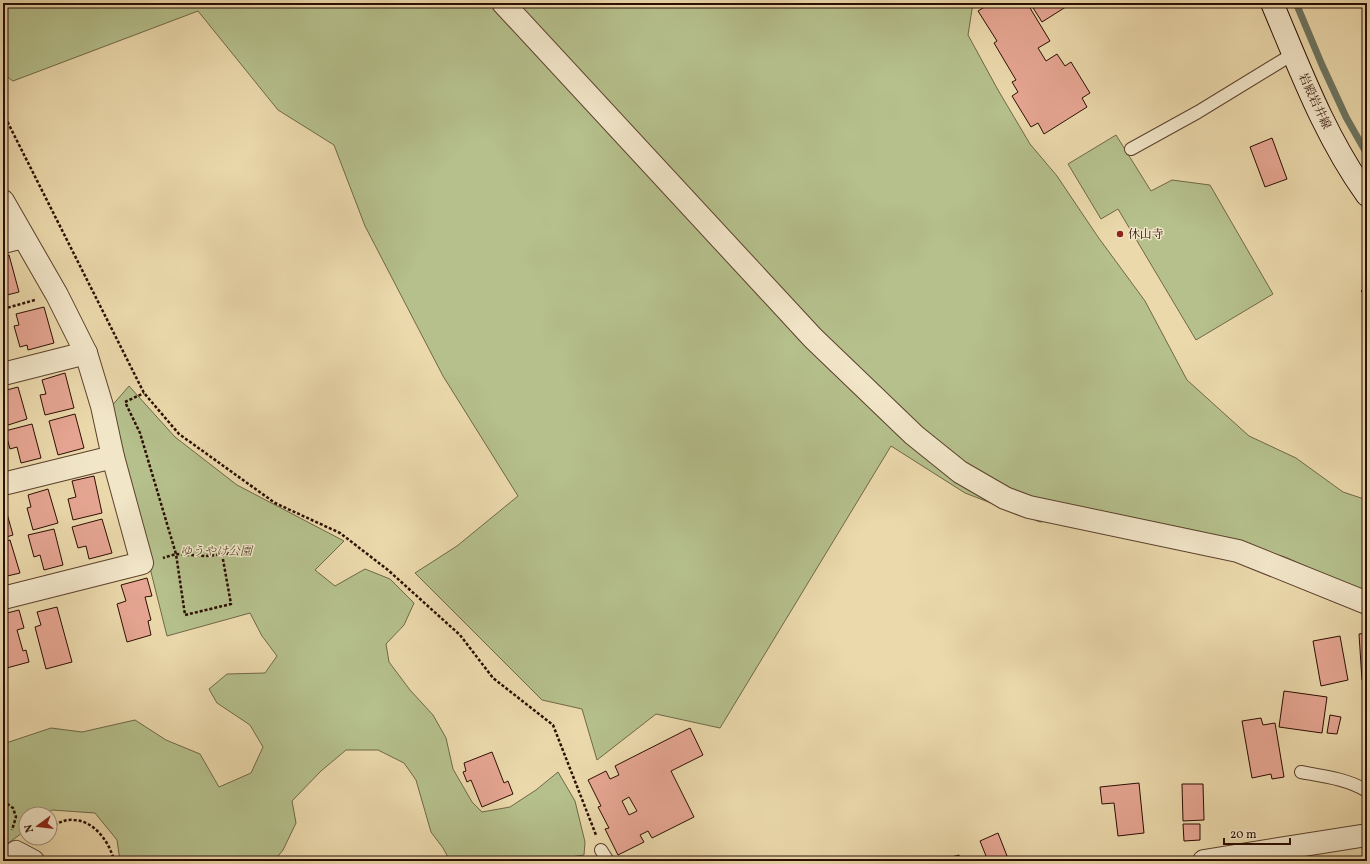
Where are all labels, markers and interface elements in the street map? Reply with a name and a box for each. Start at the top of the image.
street label: 岩殿岩井線 [1294,71,1334,132]
place label: 休山寺 [1128,227,1164,243]
marker: 休山寺 [1115,229,1125,239]
park label: ゆうやけ公園 [180,544,254,560]
north arrow [18,806,58,846]
scale bar [1224,820,1290,846]
text: N [22,822,38,834]
text: 20 m [1230,827,1257,843]

